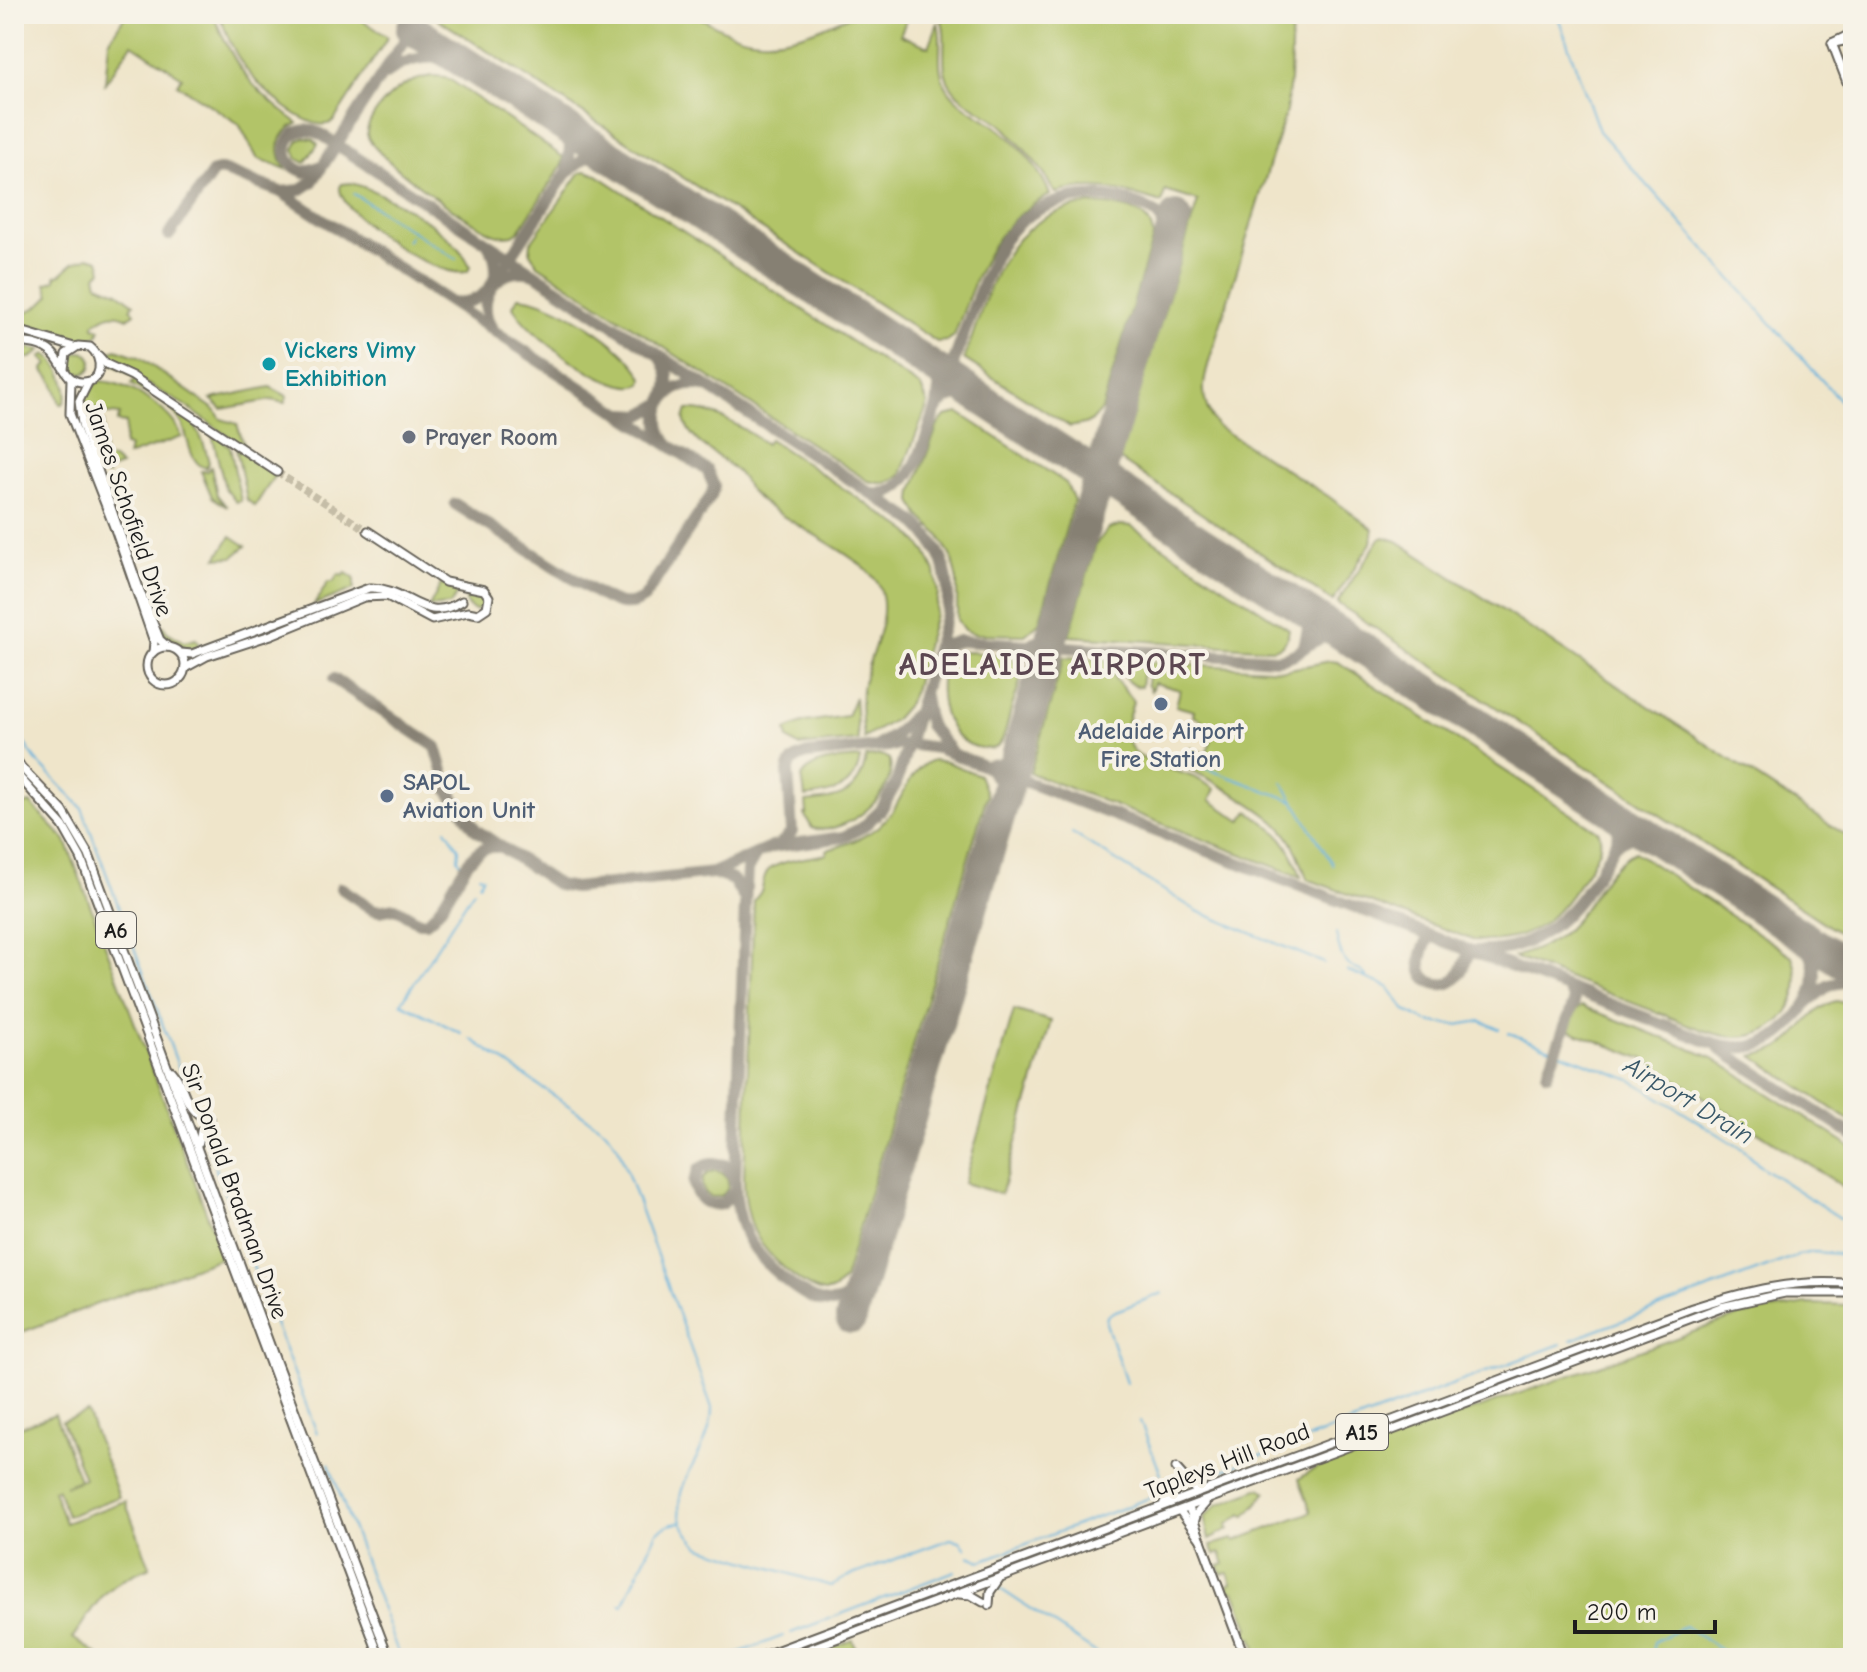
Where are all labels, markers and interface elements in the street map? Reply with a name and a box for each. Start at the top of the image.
place label: Vickers Vimy Exhibition [285,336,415,392]
marker: Vickers Vimy Exhibition [260,355,278,373]
street label: James Schofield Drive [79,398,179,620]
place label: Prayer Room [425,423,558,451]
marker: Prayer Room [400,428,418,446]
district label: ADELAIDE AIRPORT [899,646,1207,683]
marker: Adelaide Airport Fire Station [1152,695,1170,713]
place label: Adelaide Airport Fire Station [1078,717,1245,773]
place label: SAPOL Aviation Unit [403,768,536,824]
marker: SAPOL Aviation Unit [378,787,396,805]
road number: A6 [96,912,136,948]
water label: Airport Drain [1617,1050,1759,1151]
street label: Sir Donald Bradman Drive [176,1059,294,1323]
road number: A15 [1336,1414,1388,1450]
street label: Tapleys Hill Road [1140,1417,1314,1505]
scale bar [1575,1584,1715,1634]
text: 200 m [1587,1598,1657,1626]

